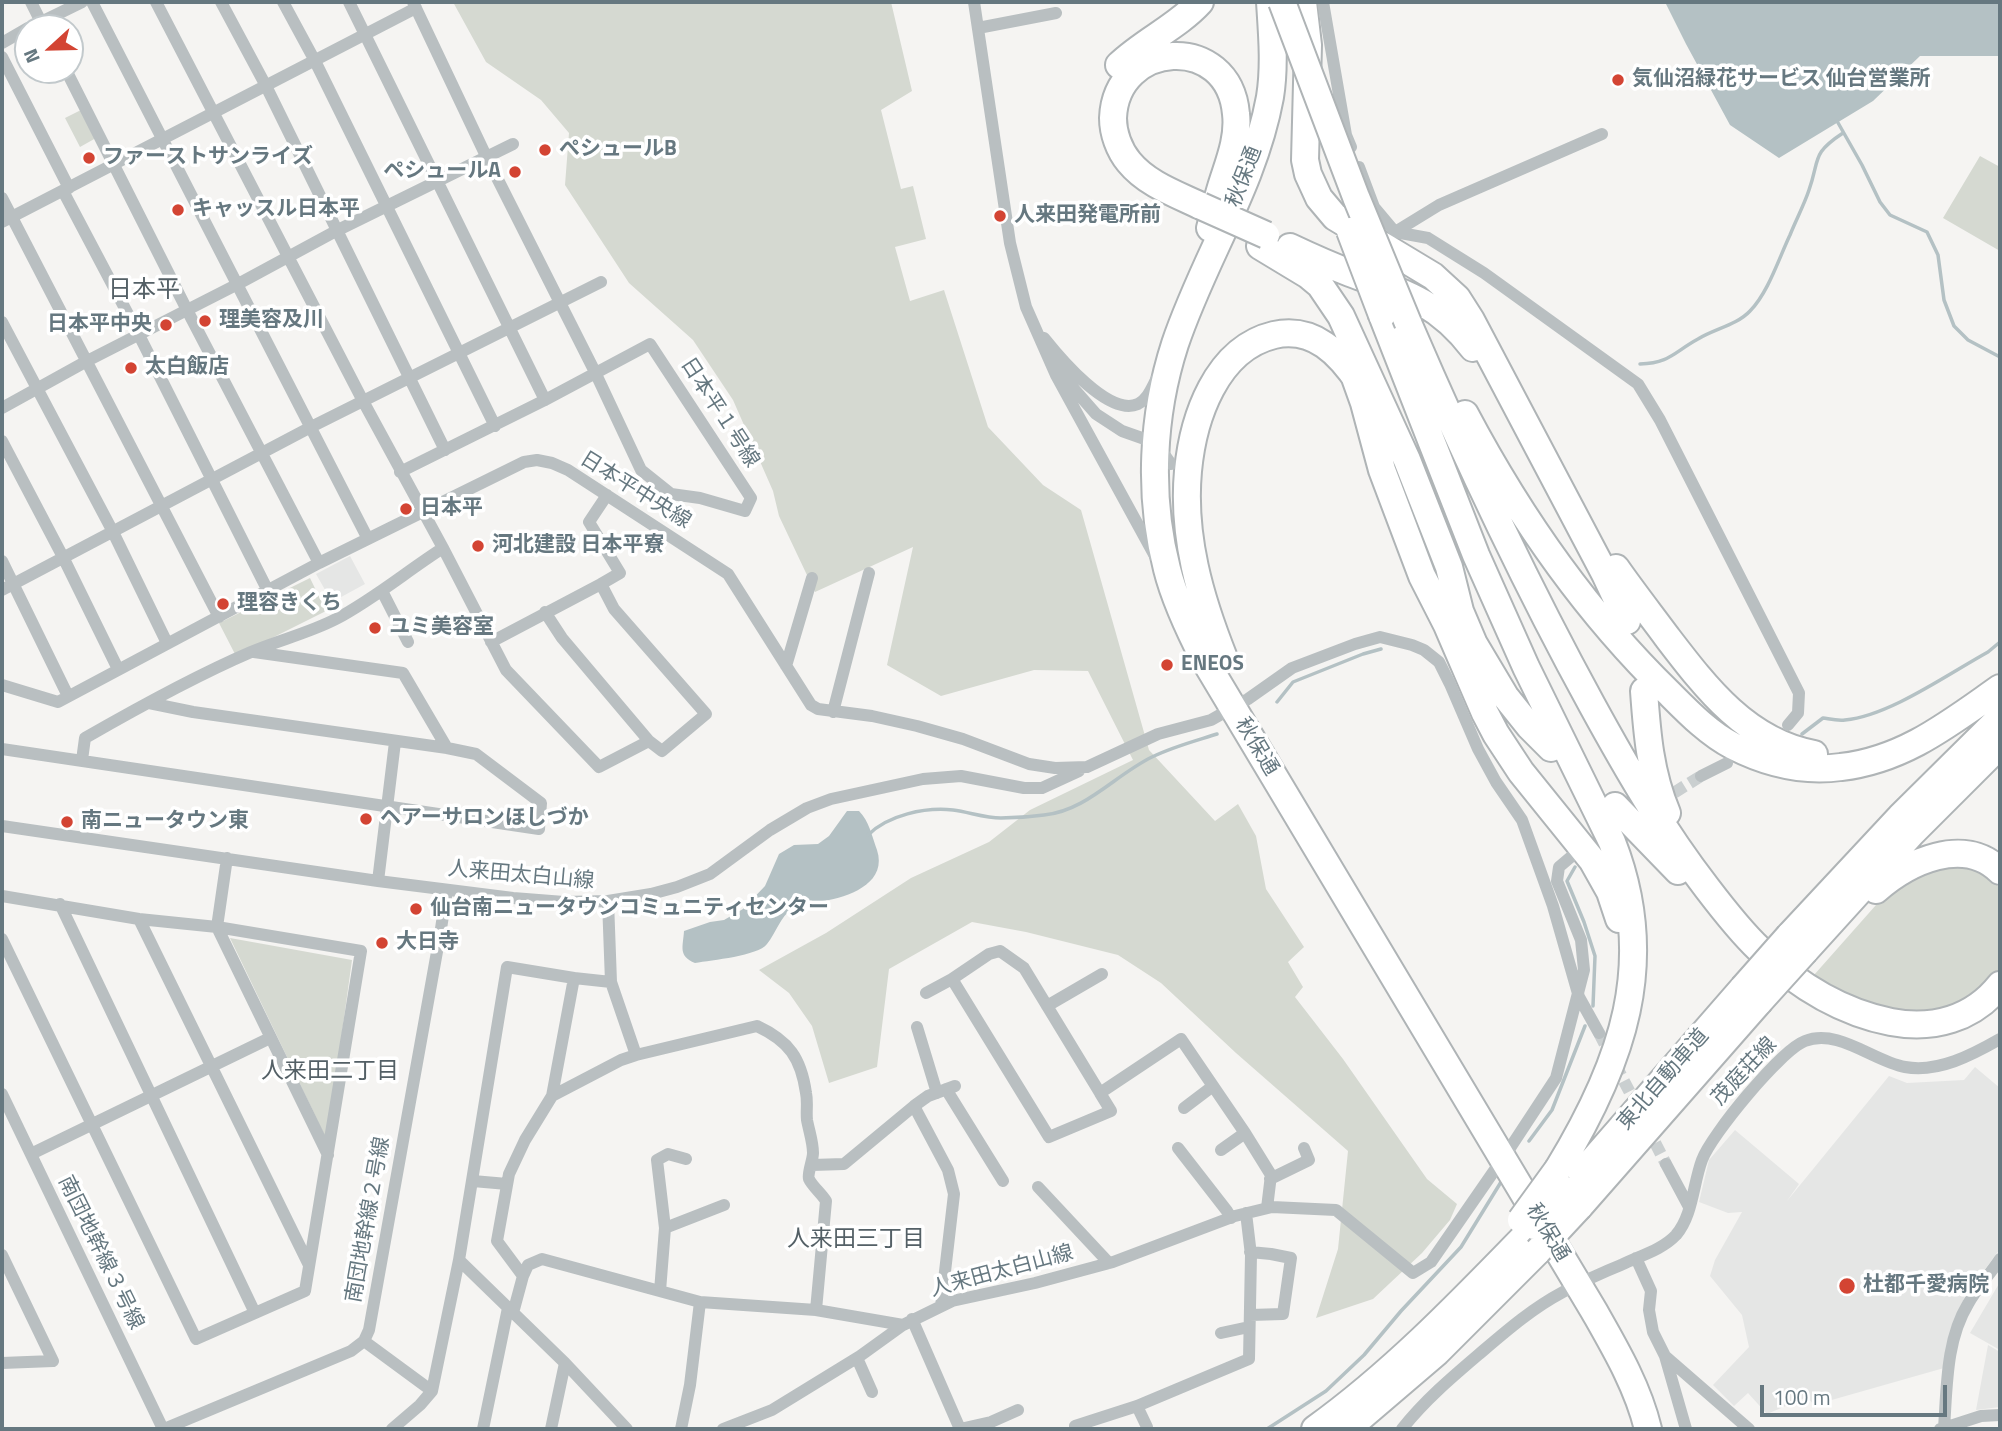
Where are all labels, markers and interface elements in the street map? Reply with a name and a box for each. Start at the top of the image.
north arrow [14,14,84,84]
text: N [15,45,47,68]
place label: 気仙沼緑花サービス 仙台営業所 [1632,67,1931,93]
marker: 気仙沼緑花サービス 仙台営業所 [1610,72,1626,88]
place label: ぺシュールB [559,137,677,163]
marker: ぺシュールB [537,142,553,158]
street label: 秋保通 [1222,143,1268,211]
place label: ファーストサンライズ [103,145,313,171]
marker: ファーストサンライズ [81,150,97,166]
place label: ペシュールA [383,159,501,185]
marker: ペシュールA [507,164,523,180]
place label: キャッスル日本平 [192,197,360,223]
marker: キャッスル日本平 [170,202,186,218]
place label: 人来田発電所前 [1014,203,1161,229]
marker: 人来田発電所前 [992,208,1008,224]
district label: 日本平 [108,277,180,305]
place label: 理美容及川 [219,308,324,334]
place label: 日本平中央 [47,312,152,338]
marker: 理美容及川 [197,313,213,329]
marker: 日本平中央 [158,317,174,333]
street label: 日本平１号線 [674,353,764,473]
place label: 太白飯店 [145,355,229,381]
marker: 太白飯店 [123,360,139,376]
street label: 日本平中央線 [575,447,695,535]
place label: 日本平 [420,496,483,522]
marker: 日本平 [398,501,414,517]
place label: 河北建設 日本平寮 [492,533,665,559]
marker: 河北建設 日本平寮 [470,538,486,554]
place label: 理容きくち [237,591,342,617]
marker: 理容きくち [215,596,231,612]
place label: ユミ美容室 [389,615,494,641]
marker: ユミ美容室 [367,620,383,636]
place label: ENEOS [1181,652,1244,678]
marker: ENEOS [1159,657,1175,673]
street label: 秋保通 [1229,714,1283,780]
place label: ヘアーサロンほしづか [380,806,589,832]
place label: 南ニュータウン東 [81,809,249,835]
marker: ヘアーサロンほしづか [358,811,374,827]
marker: 南ニュータウン東 [59,814,75,830]
street label: 人来田太白山線 [447,857,595,895]
place label: 仙台南ニュータウンコミュニティセンター [430,896,829,922]
marker: 仙台南ニュータウンコミュニティセンター [408,901,424,917]
place label: 大日寺 [396,930,459,956]
marker: 大日寺 [374,935,390,951]
street label: 東北自動車道 [1613,1024,1715,1136]
street label: 茂庭荘線 [1707,1033,1783,1111]
district label: 人来田二丁目 [261,1058,399,1086]
street label: 南団地幹線２号線 [342,1135,396,1305]
street label: 南団地幹線３号線 [52,1172,148,1334]
street label: 秋保通 [1520,1200,1574,1266]
district label: 人来田三丁目 [787,1226,925,1254]
street label: 人来田太白山線 [928,1241,1076,1303]
place label: 杜都千愛病院 [1863,1273,1989,1299]
marker: 杜都千愛病院 [1837,1276,1857,1296]
scale bar [1764,1372,1951,1416]
text: 100 m [1773,1381,1830,1413]

